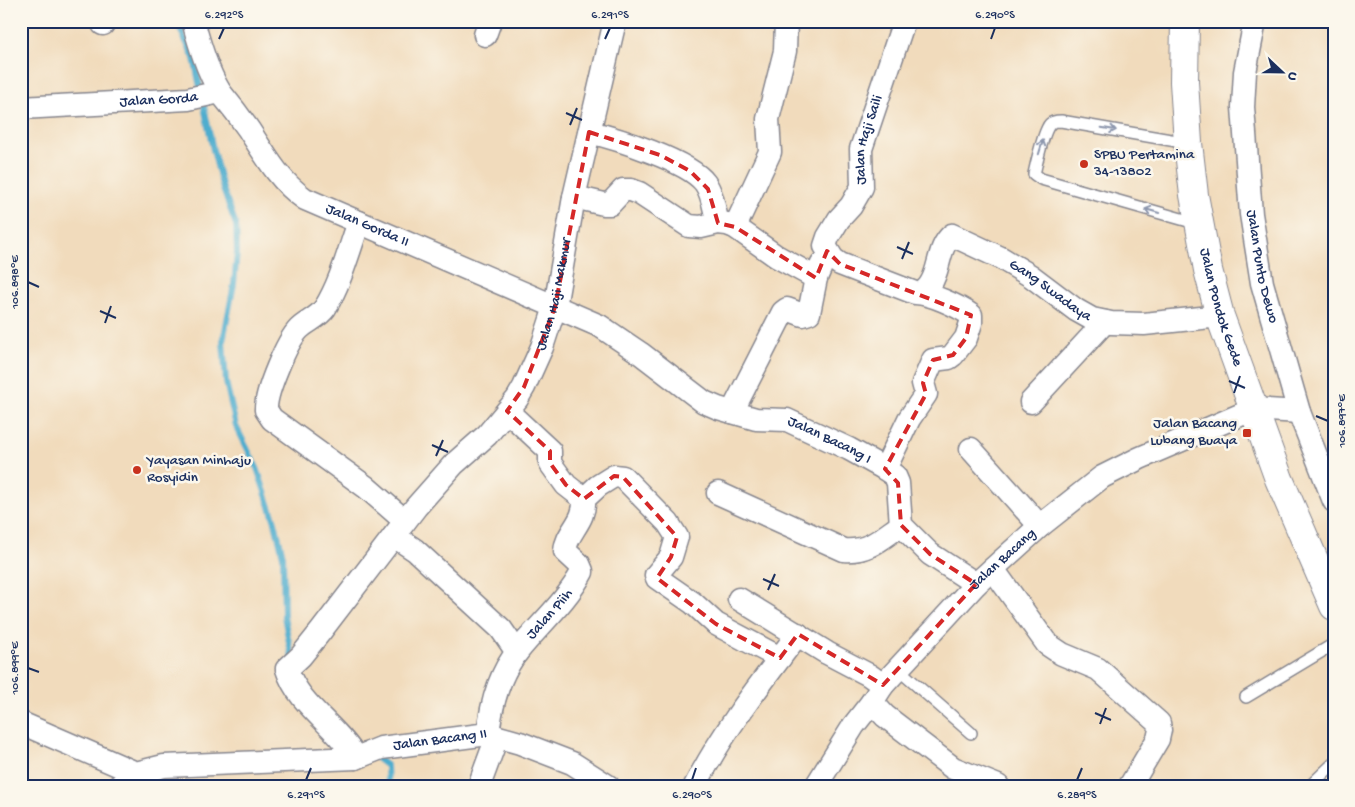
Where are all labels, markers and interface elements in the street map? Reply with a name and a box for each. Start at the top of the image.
text: 6.292°S [205,9,244,23]
text: 6.291°S [591,9,629,23]
text: 6.290°S [975,9,1015,23]
north arrow [1258,48,1308,98]
text: U [1282,69,1301,83]
street label: Jalan Gorda [119,88,200,112]
street label: Jalan Haji Saili [852,93,887,185]
one-way arrow [1101,125,1117,135]
one-way arrow [1037,139,1047,155]
place label: SPBU Pertamina 34-13802 [1093,146,1195,181]
marker: SPBU Pertamina 34-13802 [1078,158,1090,170]
street label: Jalan Gorda II [323,200,412,252]
one-way arrow [1145,205,1161,215]
street label: Jalan Punto Dewo [1242,209,1282,326]
street label: Jalan Haji Makmur [532,235,576,353]
street label: Jalan Pondok Gede [1195,247,1247,369]
text: 106.898°E [9,255,23,310]
street label: Gang Swadaya [1005,256,1095,326]
text: 106.897°E [1336,394,1350,449]
street label: Jalan Bacang I [784,412,874,468]
place label: Jalan Bacang Lubang Buaya [1150,415,1238,450]
marker: Jalan Bacang Lubang Buaya [1241,427,1253,439]
place label: Yayasan Minhaju Rosyidin [145,452,251,487]
marker: Yayasan Minhaju Rosyidin [131,464,143,476]
street label: Jalan Bacang [966,525,1040,594]
street label: Jalan Piih [523,586,577,644]
text: 106.899°E [9,641,23,696]
street label: Jalan Bacang II [392,725,488,755]
text: 6.291°S [287,789,325,803]
text: 6.290°S [672,789,712,803]
text: 6.289°S [1057,789,1097,803]

